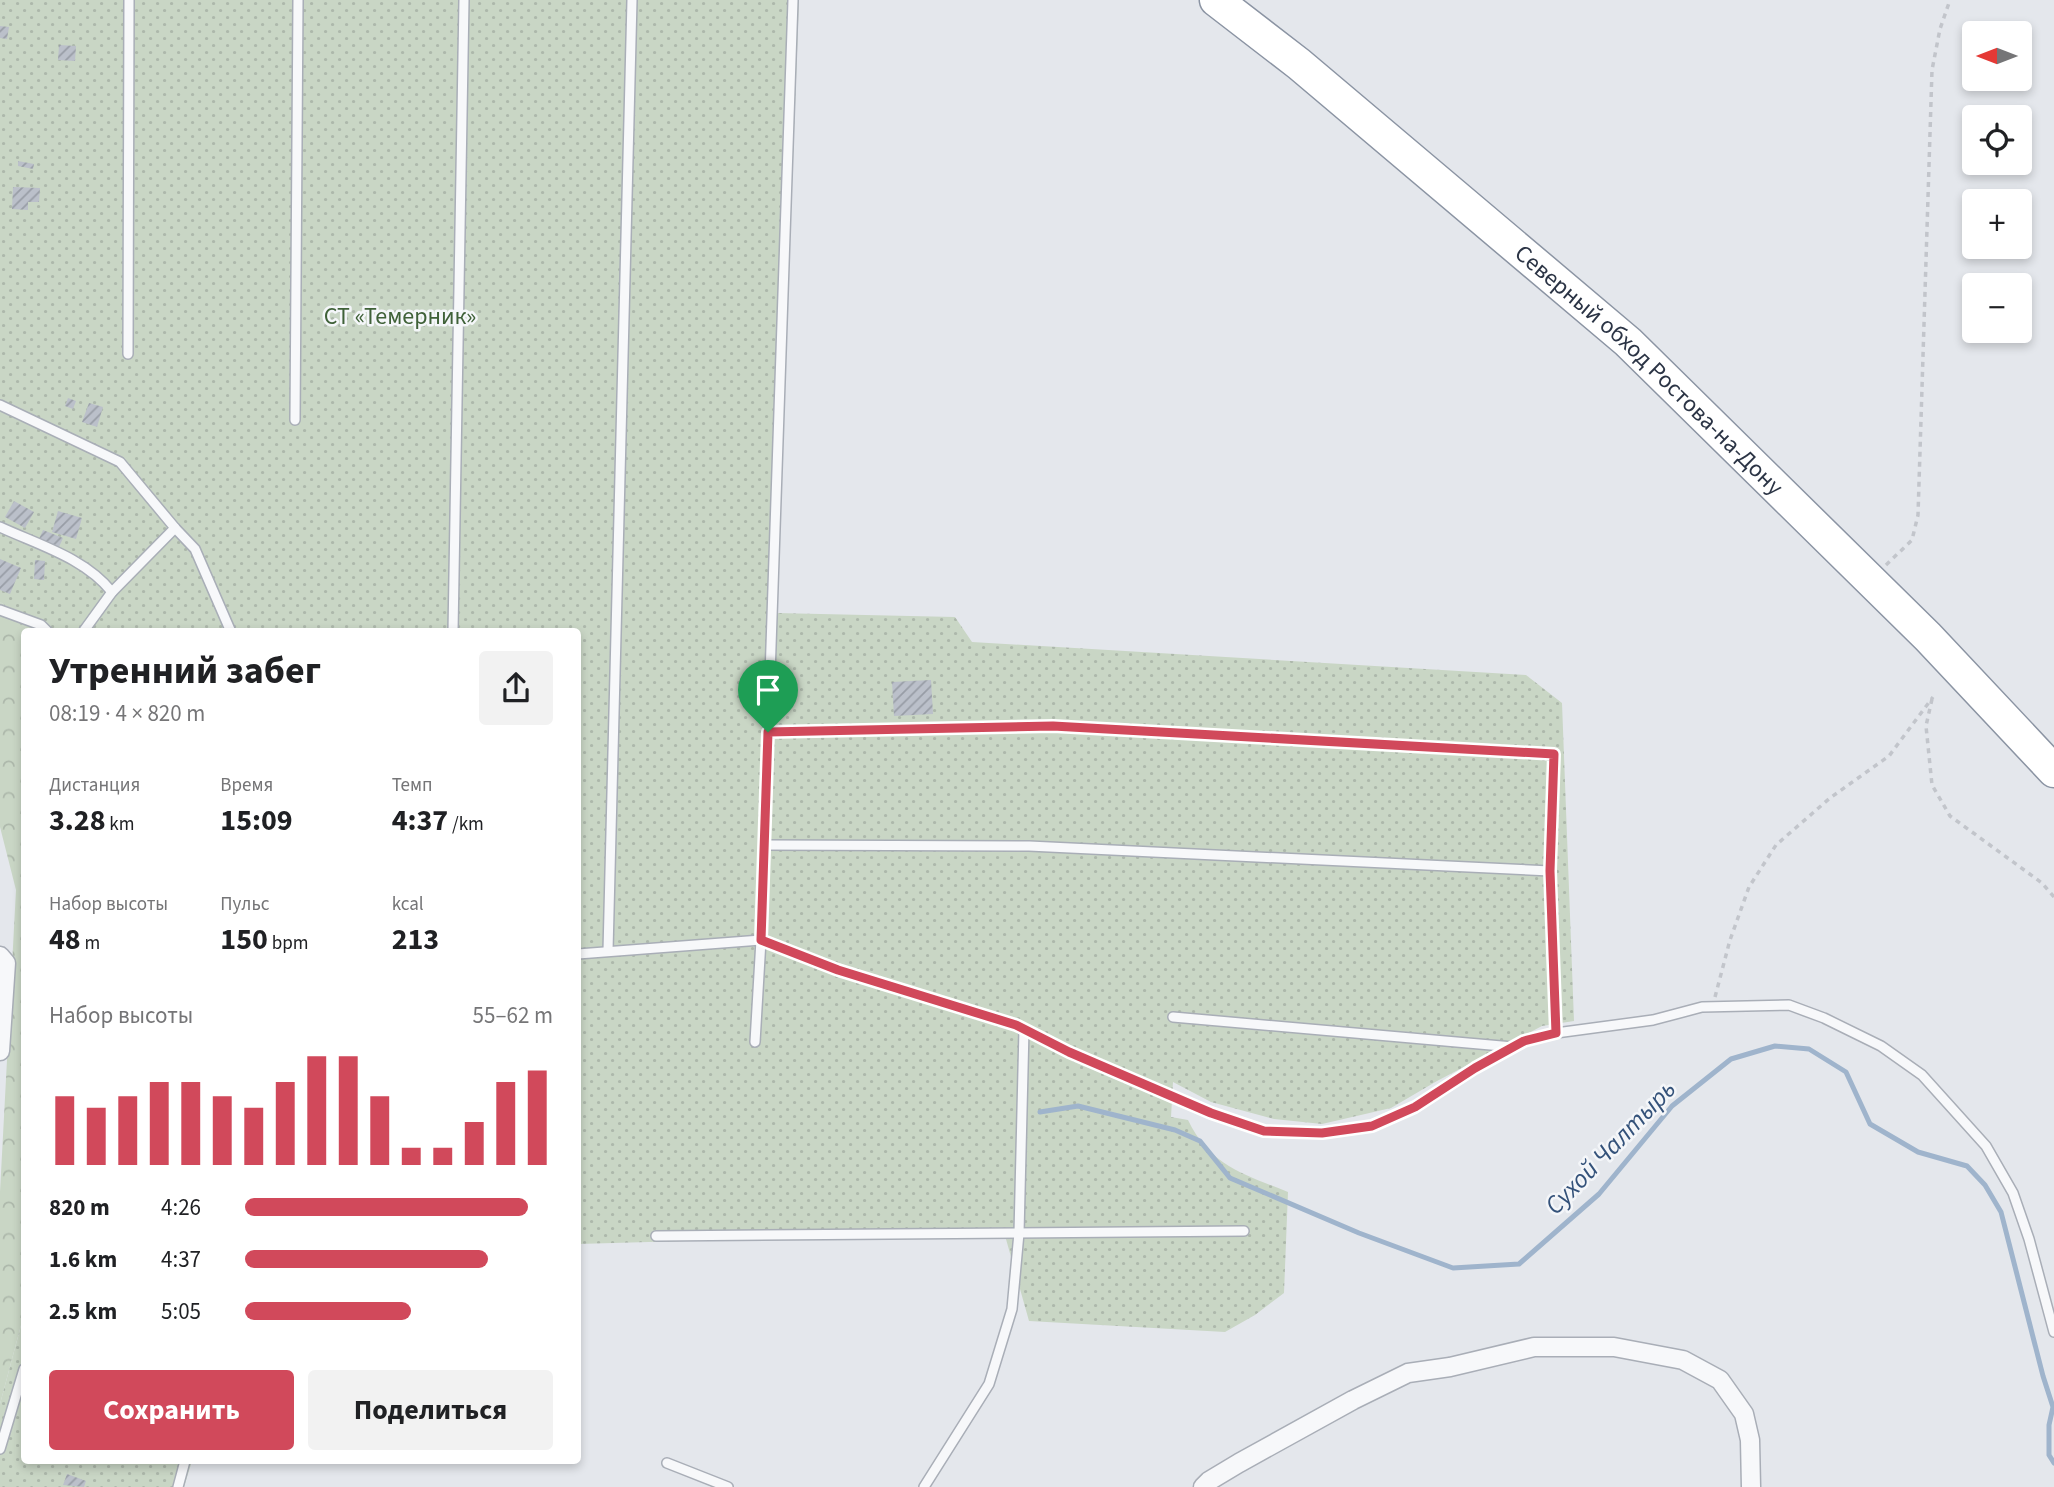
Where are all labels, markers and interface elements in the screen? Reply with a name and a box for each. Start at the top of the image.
north arrow [1962,21,2032,91]
map controls [1962,21,2032,343]
button: locate [1962,105,2032,175]
button: + [1962,189,2032,259]
street label: Северный обход Ростова-на-Дону [1507,237,1791,504]
button: − [1962,273,2032,343]
park label: СТ «Темерник» [324,299,476,334]
text: Утренний забег [49,644,321,698]
button: share [479,651,553,725]
pin [738,660,798,732]
icon: arrive [749,671,787,709]
text: 08:19 · 4 × 820 m [49,697,205,730]
text: Дистанция [49,772,140,799]
text: Время [220,772,273,799]
text: Темп [392,772,433,799]
text: 3.28 [49,799,106,842]
text: 15:09 [220,799,293,842]
text: 4:37 [392,799,448,842]
text: km [106,811,135,838]
text: /km [448,811,484,838]
text: Набор высоты [49,891,168,918]
text: Пульс [220,891,269,918]
text: kcal [392,891,424,918]
text: 48 [49,918,81,961]
text: 150 [220,918,268,961]
text: 213 [392,918,439,961]
text: m [81,930,100,957]
text: bpm [268,930,308,957]
text: Набор высоты [49,999,193,1032]
text: 55–62 m [473,999,553,1032]
water label: Сухой Чалтырь [1536,1072,1684,1223]
text: 820 m [49,1191,110,1224]
text: 4:26 [161,1191,201,1224]
text: 1.6 km [49,1243,117,1276]
text: 4:37 [161,1243,201,1276]
text: 2.5 km [49,1295,117,1328]
text: 5:05 [161,1295,201,1328]
button: Сохранить [49,1370,294,1450]
button: Поделиться [308,1370,553,1450]

